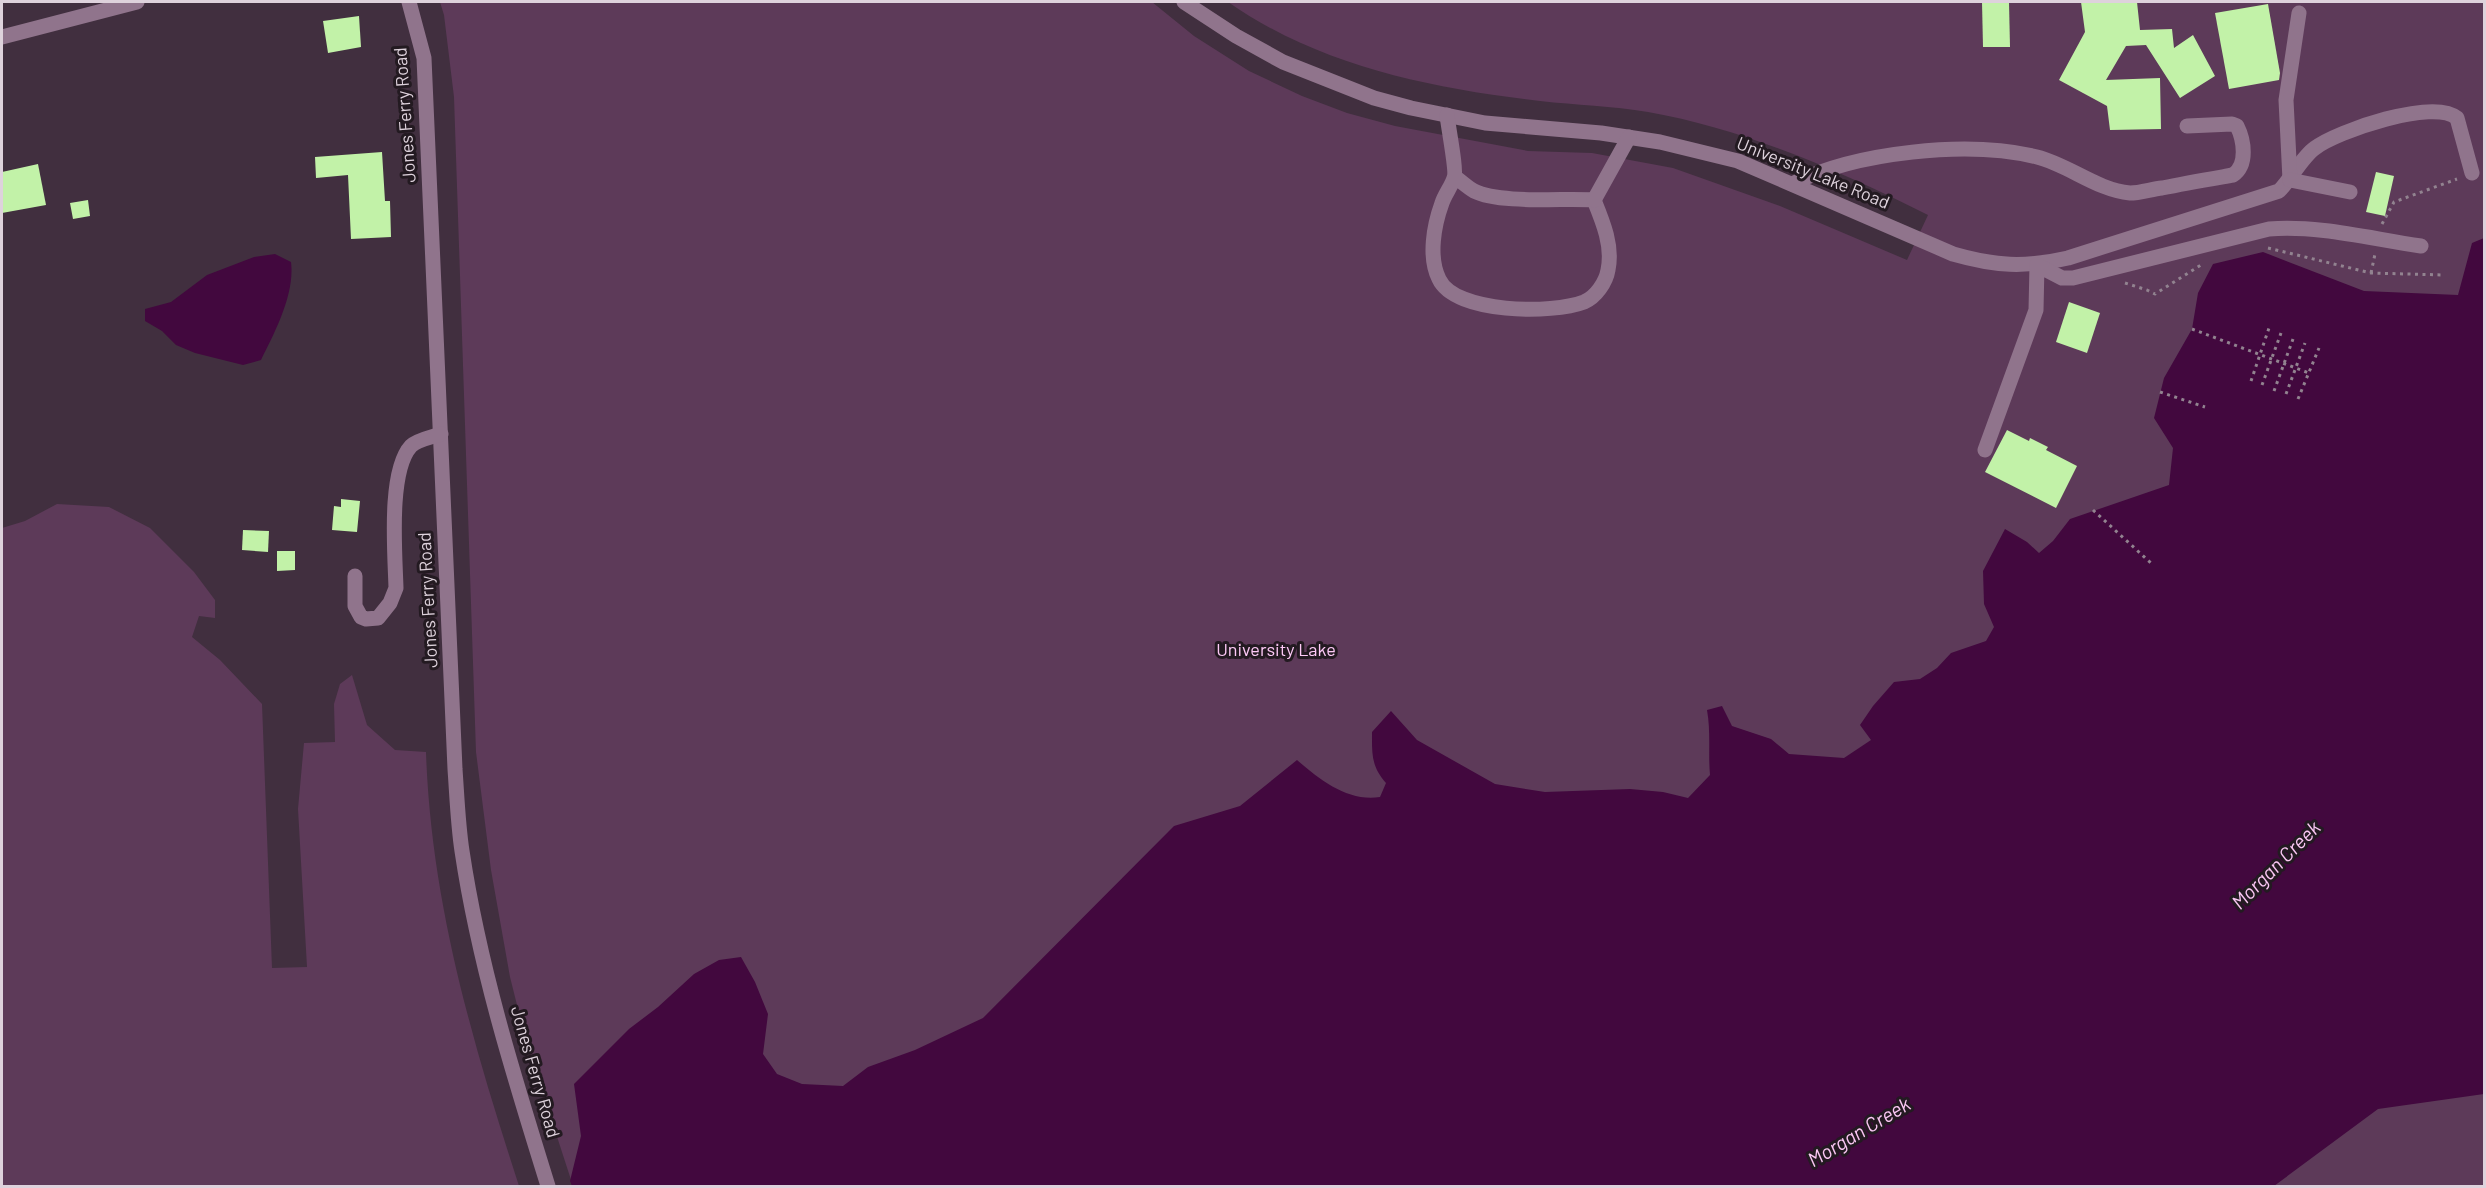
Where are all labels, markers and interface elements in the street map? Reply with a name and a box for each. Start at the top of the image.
street label: Jones Ferry Road [388,47,420,184]
street label: University Lake Road [1734,131,1893,213]
street label: Jones Ferry Road [412,532,442,668]
park label: University Lake [1216,638,1336,660]
water label: Morgan Creek [2226,815,2325,914]
street label: Jones Ferry Road [507,1003,565,1140]
water label: Morgan Creek [1803,1091,1914,1171]

